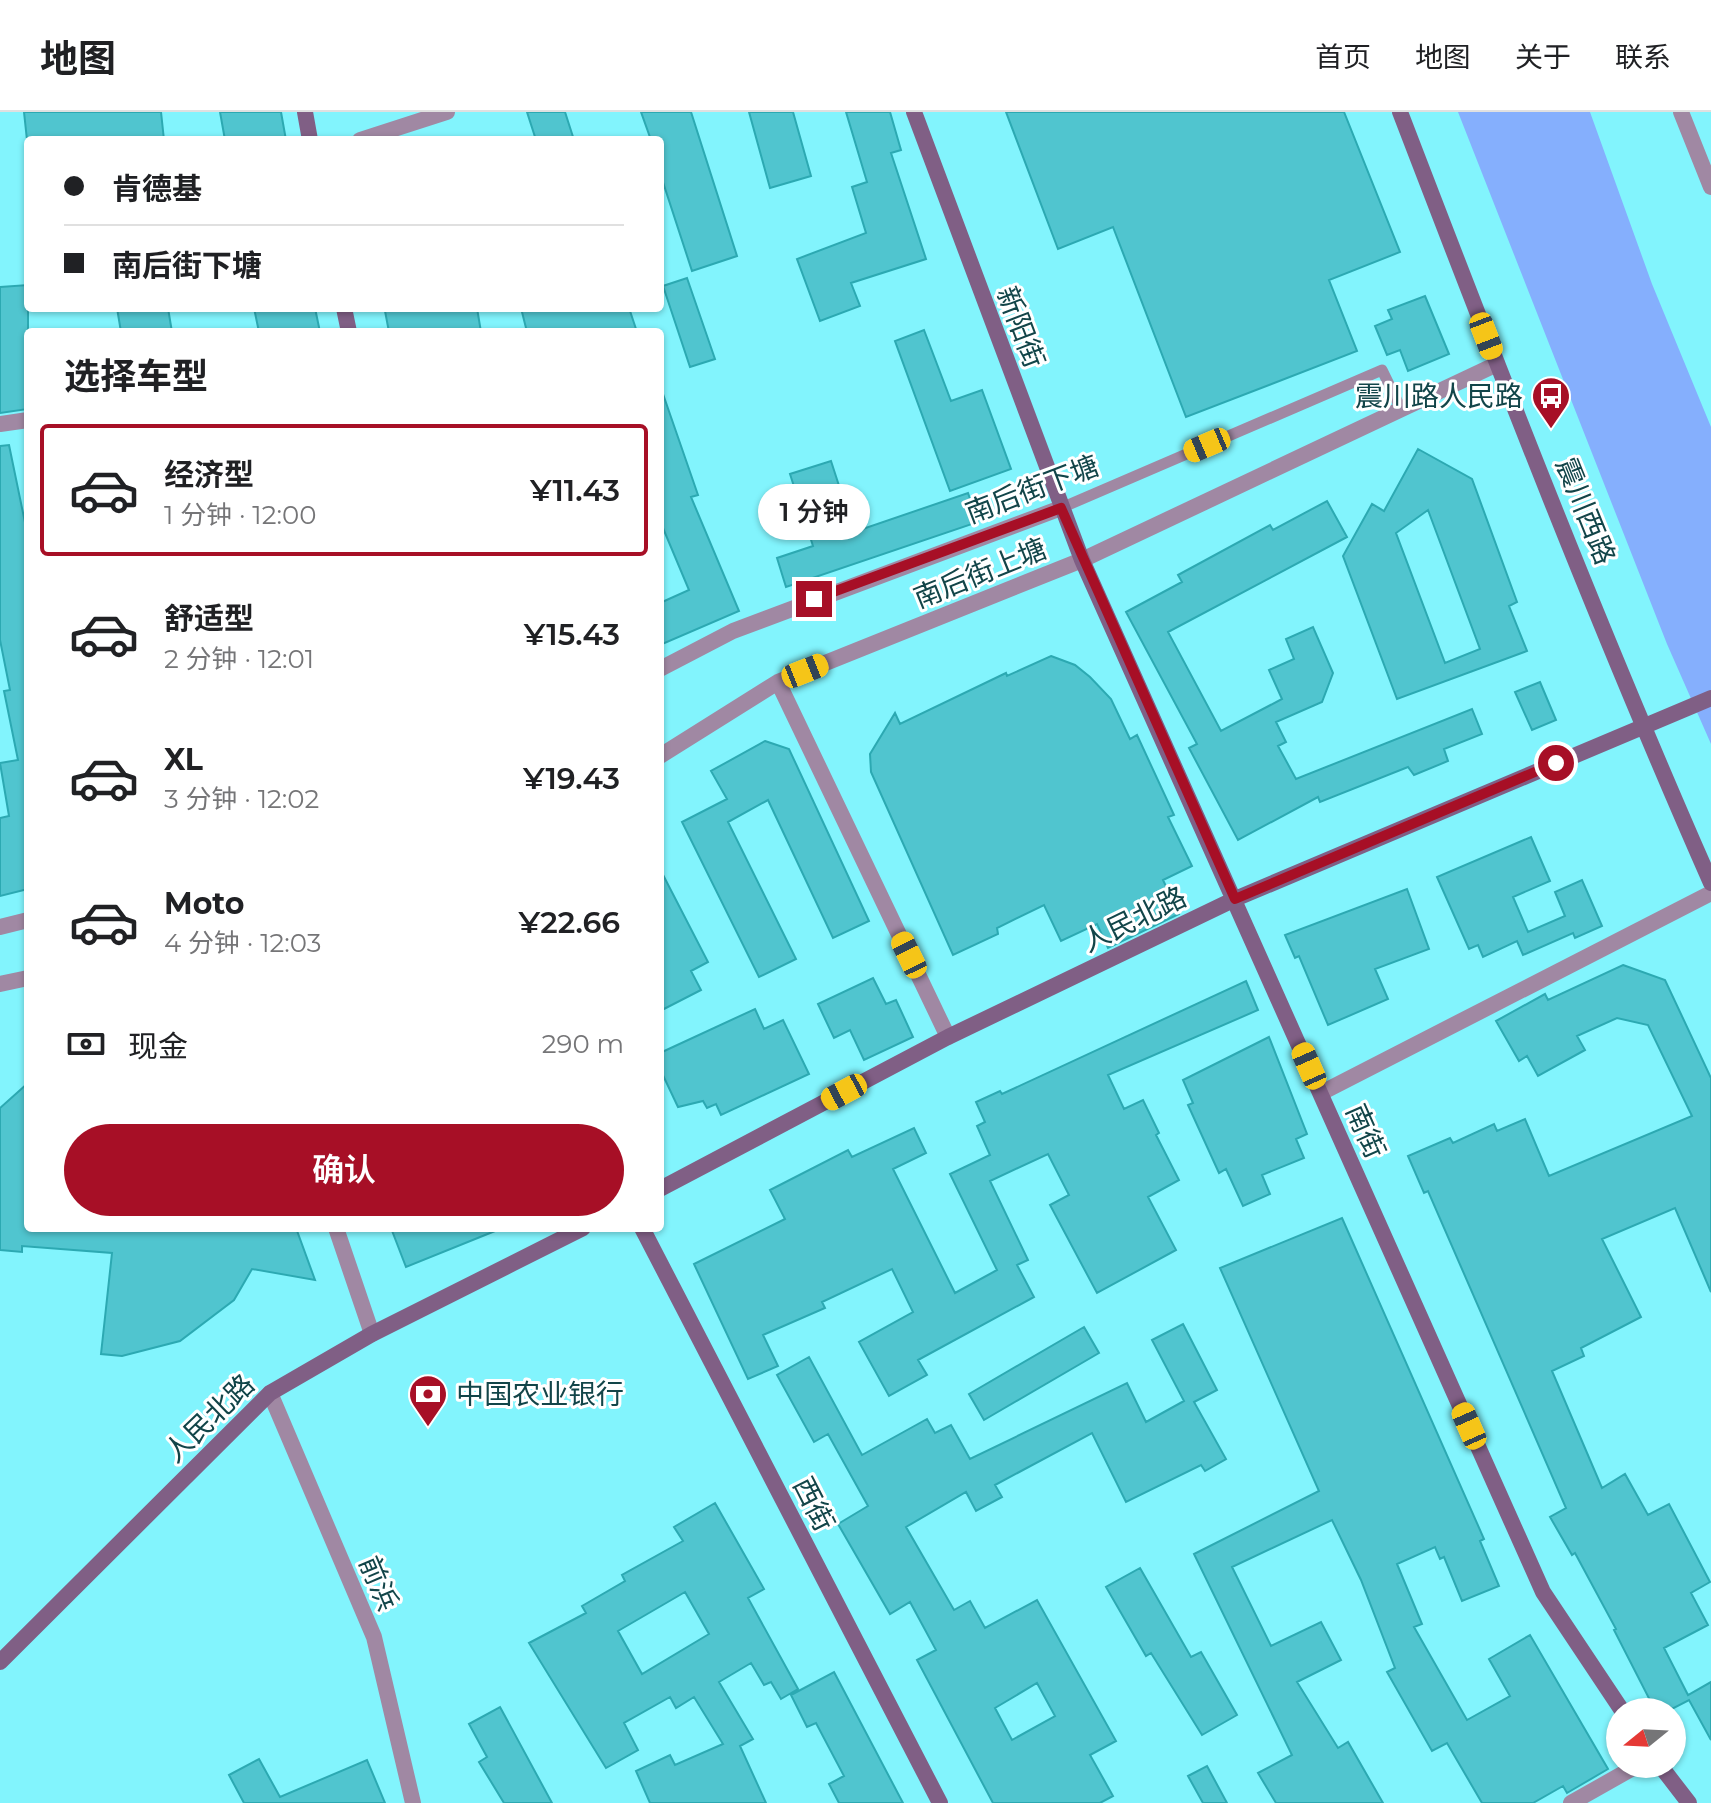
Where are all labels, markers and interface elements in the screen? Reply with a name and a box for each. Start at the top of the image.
text: 地图 [40,35,116,82]
text: 首页 [1315,40,1371,74]
text: 地图 [1415,40,1471,74]
text: 关于 [1515,40,1571,74]
text: 联系 [1615,40,1671,74]
text: 肯德基 [112,170,202,207]
text: 南后街下塘 [112,247,262,284]
street label: 新阳街 [990,282,1052,372]
car [1466,309,1506,363]
text: 选择车型 [64,354,208,398]
bus stop icon: 震川路人民路 [1530,375,1572,430]
place label: 震川路人民路 [1355,379,1523,413]
car [1180,425,1234,465]
street label: 南后街下塘 [961,448,1103,530]
street label: 震川西路 [1549,453,1623,569]
icon: car [68,454,140,526]
text: 经济型 [164,456,254,493]
text: ¥11.43 [530,472,620,509]
callout: 1 分钟 [758,483,870,539]
text: 1 分钟 [779,496,849,528]
text: 1 分钟 · 12:00 [164,499,316,531]
street label: 南后街上塘 [909,531,1051,615]
route end [796,581,832,617]
icon: car [68,598,140,670]
text: 舒适型 [164,600,254,637]
text: ¥15.43 [524,616,620,653]
text: 2 分钟 · 12:01 [164,643,314,675]
car [778,651,832,691]
text: XL [164,741,203,778]
icon: car [68,742,140,814]
route start [1538,745,1574,781]
text: ¥19.43 [523,760,620,797]
text: 3 分钟 · 12:02 [164,783,319,815]
street label: 人民北路 [1076,879,1192,959]
text: Moto [164,885,245,922]
icon: car [68,886,140,958]
text: ¥22.66 [519,904,620,941]
text: 4 分钟 · 12:03 [164,927,321,959]
car [888,928,930,982]
icon: cash [64,1022,108,1066]
text: 现金 [128,1028,188,1065]
text: 290 m [542,1028,624,1060]
car [1288,1039,1330,1093]
car [817,1070,871,1114]
street label: 南街 [1339,1098,1393,1164]
button: 确认 [64,1124,624,1216]
street label: 人民北路 [157,1367,261,1469]
bank icon: 中国农业银行 [407,1373,449,1428]
place label: 中国农业银行 [456,1377,624,1411]
car [1448,1399,1490,1453]
street label: 西街 [786,1471,842,1537]
street label: 前浜 [352,1551,406,1615]
north arrow [1606,1698,1686,1778]
map controls [1606,1698,1686,1778]

